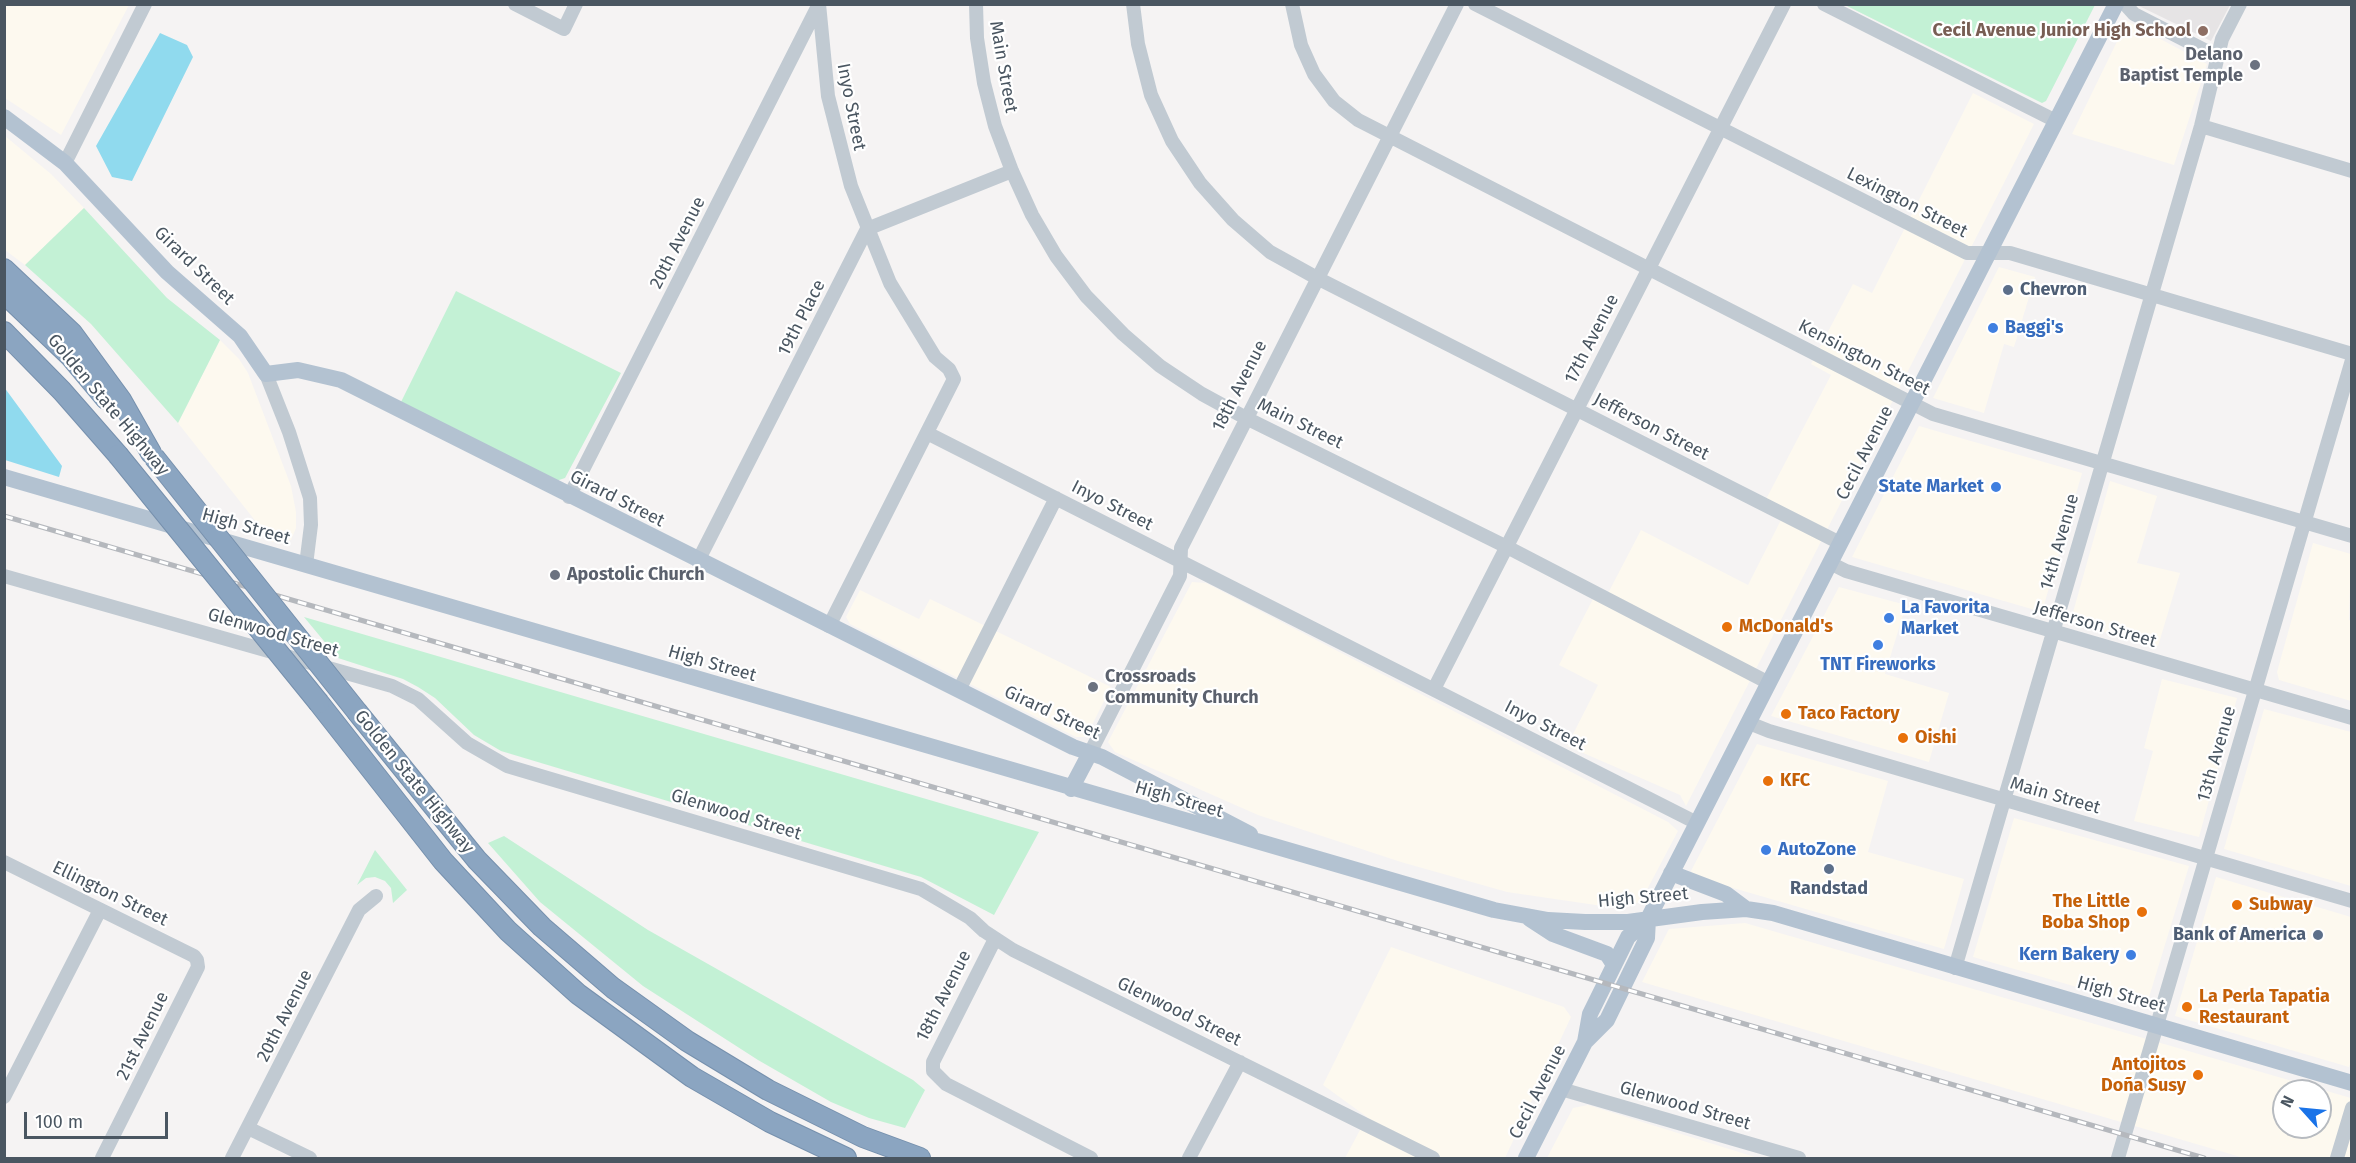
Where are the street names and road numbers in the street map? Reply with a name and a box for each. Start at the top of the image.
street label: Main Street [984,19,1022,115]
street label: Inyo Street [832,61,870,153]
street label: Lexington Street [1843,163,1971,243]
street label: 20th Avenue [646,193,710,293]
street label: Girard Street [149,222,239,310]
street label: 19th Place [774,276,830,360]
street label: 17th Avenue [1560,291,1624,387]
street label: Kensington Street [1795,315,1933,401]
street label: Golden State Highway [43,330,173,480]
street label: 18th Avenue [1208,337,1272,435]
street label: Jefferson Street [1590,389,1712,465]
street label: Main Street [1253,394,1347,454]
street label: Cecil Avenue [1832,402,1898,504]
street label: Girard Street [566,466,668,532]
street label: Inyo Street [1068,476,1156,536]
street label: 14th Avenue [2036,491,2084,593]
street label: High Street [199,504,293,550]
street label: Jefferson Street [2031,597,2159,653]
street label: Glenwood Street [205,604,341,662]
street label: High Street [665,641,759,687]
street label: Girard Street [1001,681,1103,745]
street label: Inyo Street [1501,696,1589,756]
street label: 13th Avenue [2193,704,2241,804]
street label: Golden State Highway [350,706,478,858]
street label: Main Street [2007,773,2103,819]
street label: High Street [1132,777,1226,823]
street label: Glenwood Street [668,785,804,845]
street label: Ellington Street [49,857,171,931]
street label: High Street [1597,883,1689,913]
street label: 18th Avenue [912,947,976,1045]
street label: 20th Avenue [253,966,317,1066]
street label: High Street [2074,972,2168,1018]
street label: Glenwood Street [1114,973,1244,1051]
street label: 21st Avenue [112,988,174,1084]
street label: Cecil Avenue [1505,1041,1571,1143]
street label: Glenwood Street [1617,1077,1753,1135]

